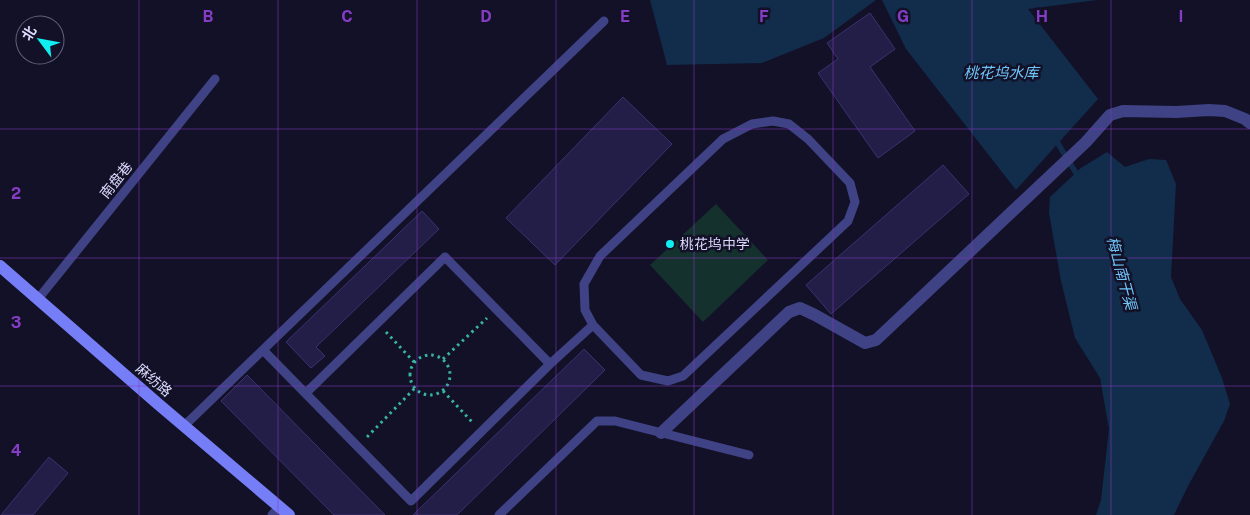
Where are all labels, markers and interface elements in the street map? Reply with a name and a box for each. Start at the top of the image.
text: B [203,7,214,26]
text: C [341,7,353,26]
text: D [480,7,492,26]
text: E [620,7,630,26]
text: F [759,7,769,26]
text: G [897,7,909,26]
text: H [1036,7,1048,26]
text: I [1179,7,1183,26]
north arrow [15,15,65,65]
text: 北 [18,23,39,43]
water label: 桃花坞水库 [963,64,1041,81]
street label: 南盘巷 [97,159,135,201]
text: 2 [11,184,21,203]
water label: 梅山南干渠 [1104,235,1140,313]
place label: 桃花坞中学 [680,236,750,252]
marker: 桃花坞中学 [664,238,676,250]
text: 3 [11,313,21,332]
street label: 麻纺路 [133,360,175,400]
text: 4 [11,441,22,460]

